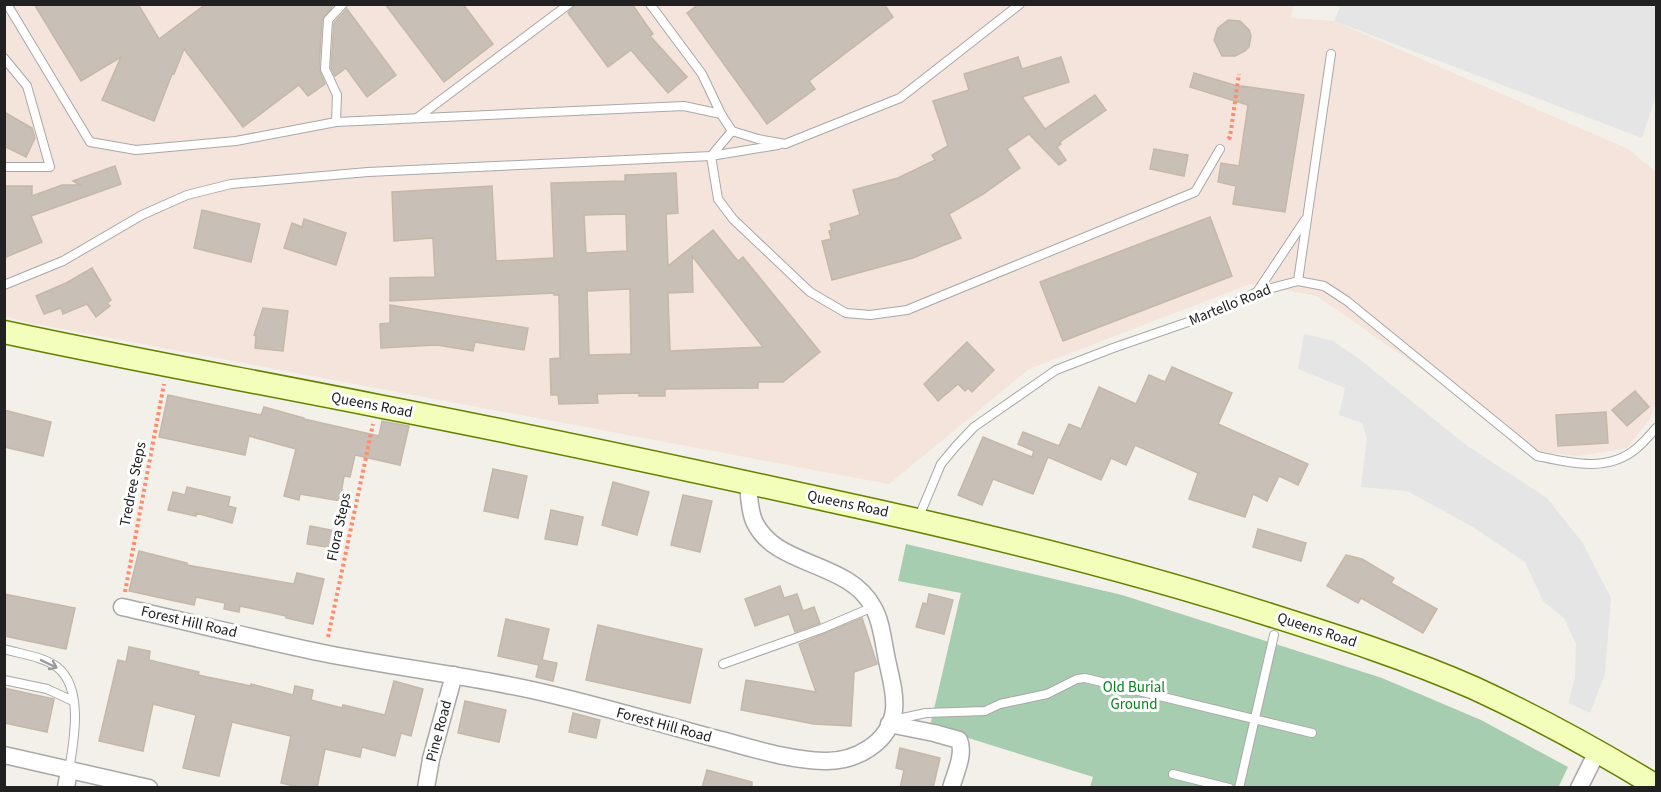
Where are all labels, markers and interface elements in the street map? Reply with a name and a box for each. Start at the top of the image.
street label: Martello Road [1186,279,1274,331]
street label: Queens Road [329,387,415,423]
street label: Tredree Steps [115,440,151,528]
street label: Queens Road [805,485,891,523]
street label: Flora Steps [322,491,356,563]
street label: Forest Hill Road [139,601,239,643]
street label: Queens Road [1274,607,1360,653]
one-way arrow [40,658,58,670]
park label: Old Burial Ground [1103,677,1165,715]
street label: Pine Road [421,698,457,764]
street label: Forest Hill Road [614,702,714,748]

